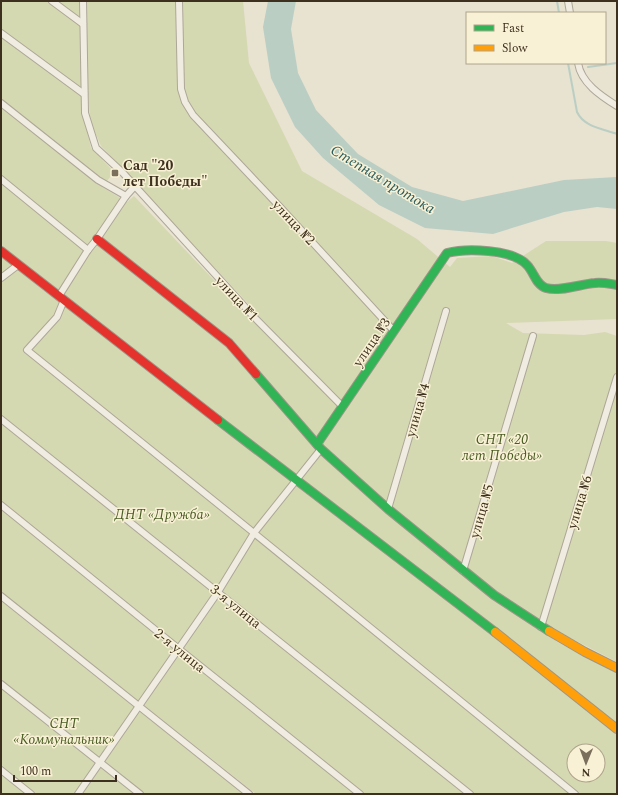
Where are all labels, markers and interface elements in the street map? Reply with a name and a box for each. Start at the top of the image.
legend [466,12,606,64]
text: Fast [502,19,524,38]
text: Slow [502,39,528,58]
water label: Степная протока [326,139,440,220]
place label: Сад "20 лет Победы" [123,155,208,192]
marker: Сад "20 лет Победы" [110,168,120,178]
street label: улица №2 [266,194,320,250]
street label: улица №1 [209,270,263,326]
street label: улица №3 [347,314,396,372]
street label: улица №4 [399,381,435,441]
park label: СНТ «20 лет Победы» [461,429,542,466]
street label: улица №6 [561,473,598,533]
street label: улица №5 [463,482,499,542]
park label: ДНТ «Дружба» [113,504,210,525]
street label: 3-я улица [205,579,266,634]
street label: 2-я улица [149,623,210,678]
park label: СНТ «Коммунальник» [14,713,115,750]
north arrow [566,743,606,783]
scale bar [14,757,116,783]
text: 100 m [20,762,51,781]
text: N [581,764,590,781]

